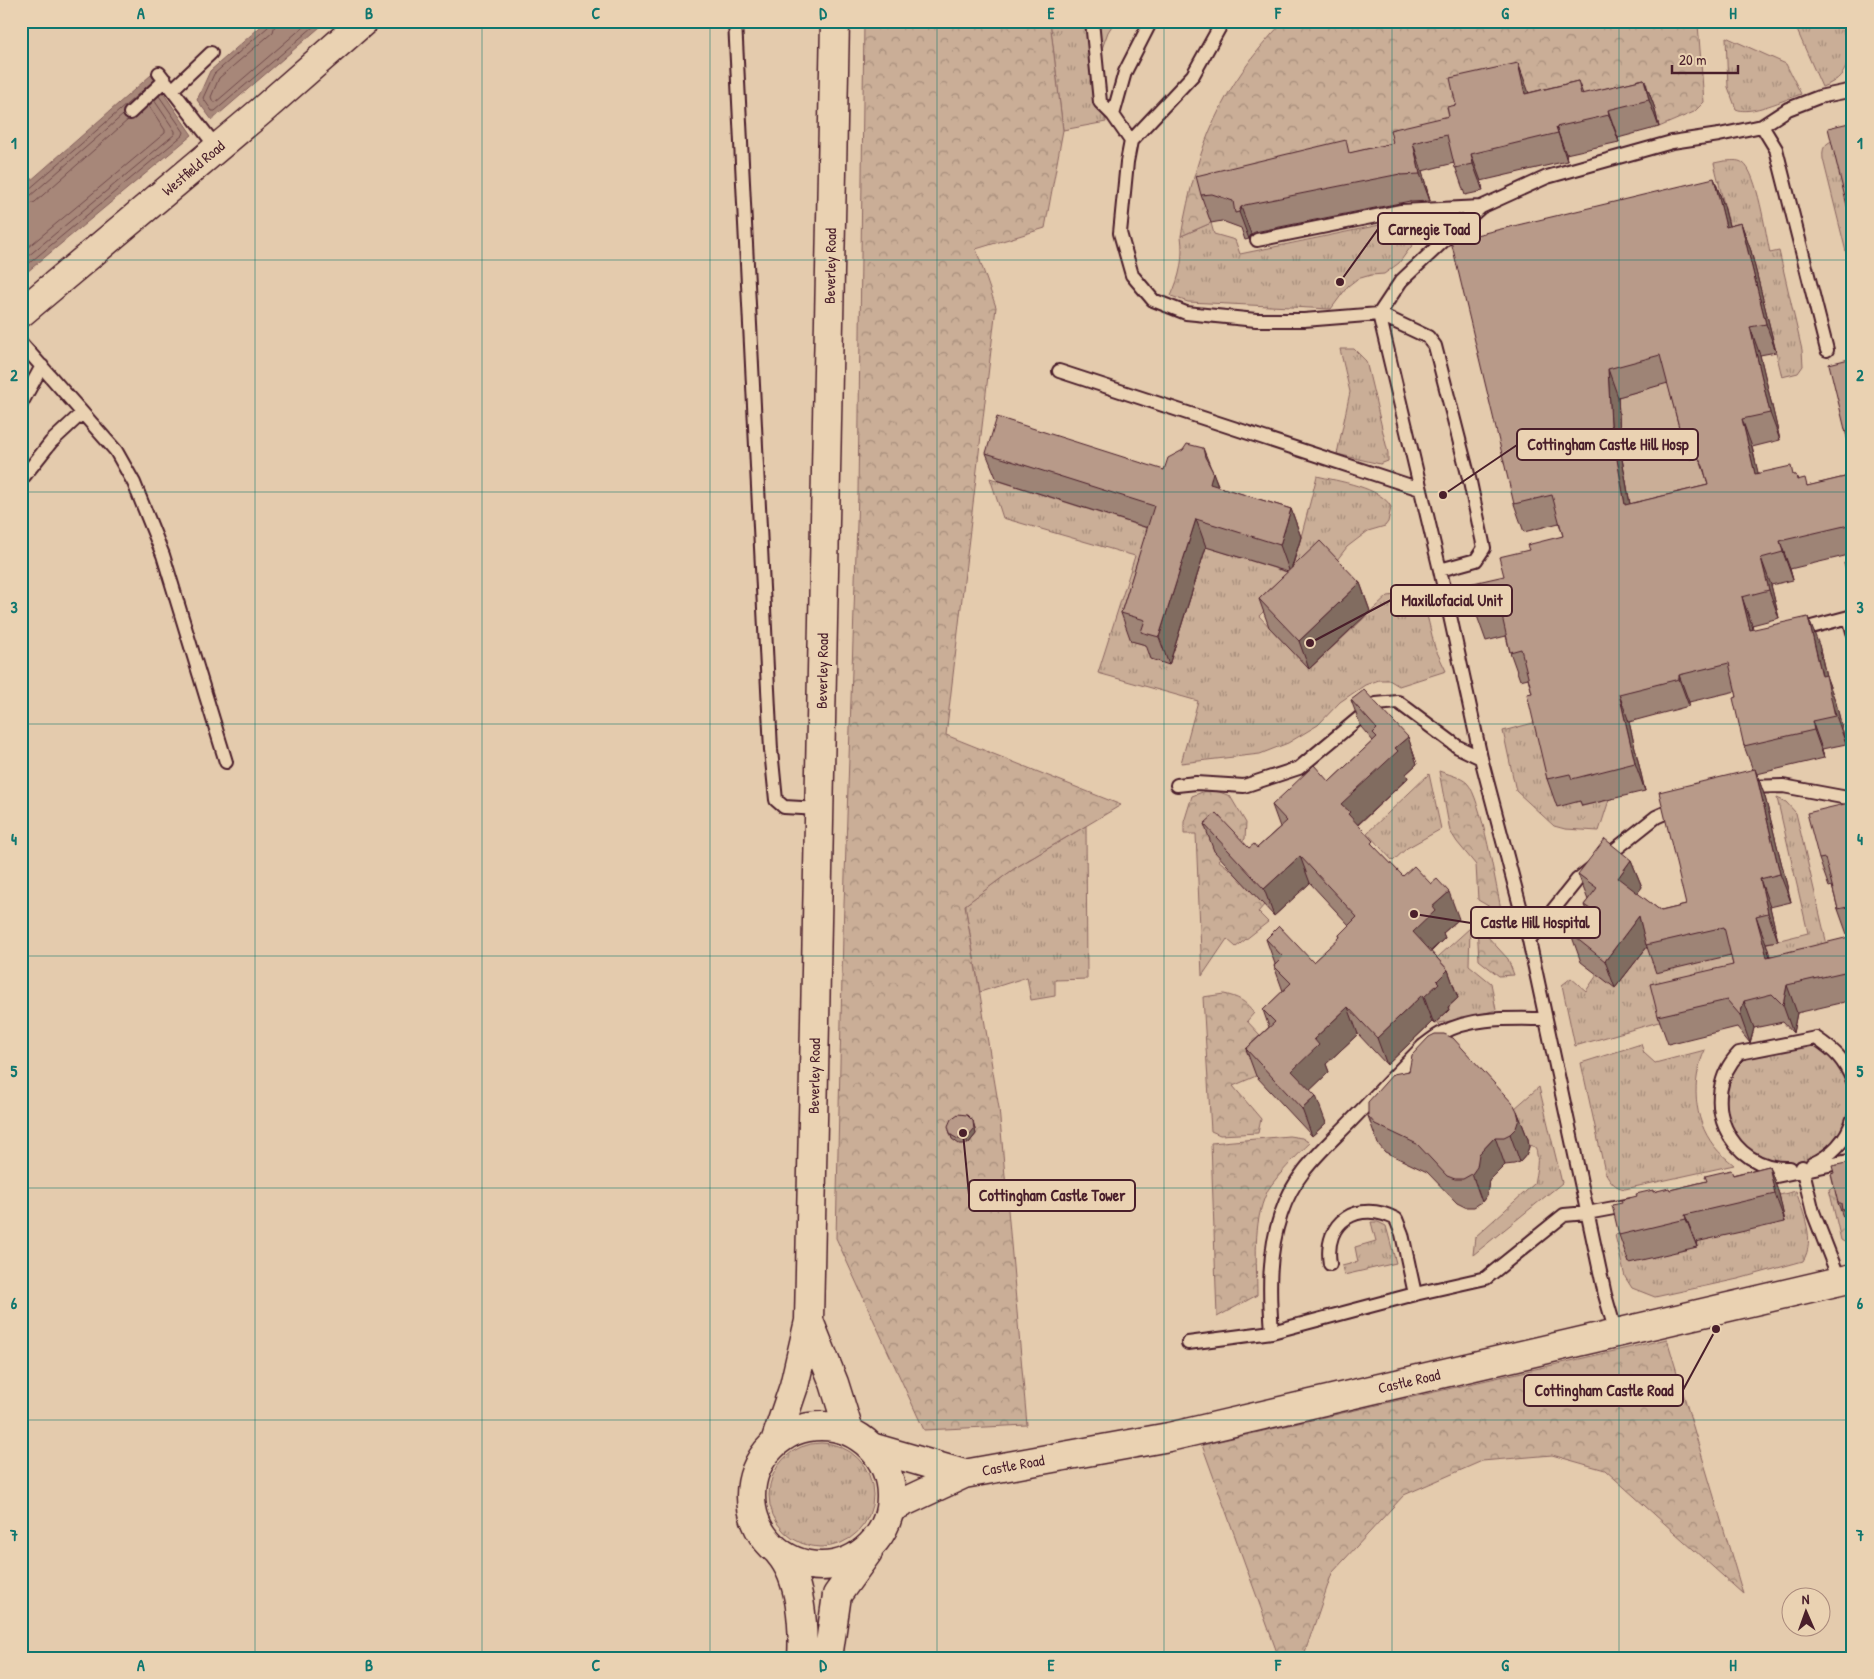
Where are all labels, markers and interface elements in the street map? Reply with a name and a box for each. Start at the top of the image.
text: A [137,2,145,24]
text: B [365,2,373,24]
text: C [592,2,601,24]
text: D [819,2,827,24]
text: E [1047,2,1055,24]
text: F [1274,2,1282,24]
text: G [1501,2,1509,24]
text: H [1729,2,1737,24]
scale bar [1672,42,1738,74]
text: 20 m [1679,49,1706,70]
text: 1 [11,132,17,154]
text: 1 [1857,132,1863,154]
street label: Westfield Road [157,135,229,200]
callout: Carnegie Toad [1378,213,1480,244]
text: Carnegie Toad [1388,218,1471,241]
street label: Beverley Road [819,228,841,304]
text: 2 [10,364,18,386]
text: 2 [1856,364,1864,386]
callout: Cottingham Castle Hill Hosp [1517,429,1698,460]
text: Cottingham Castle Hill Hosp [1527,433,1689,456]
callout: Maxillofacial Unit [1391,585,1512,616]
text: Maxillofacial Unit [1401,589,1503,611]
text: 3 [10,596,18,618]
text: 3 [1856,596,1864,618]
street label: Beverley Road [811,633,833,709]
text: 4 [11,828,17,850]
text: 4 [1857,828,1863,850]
callout: Castle Hill Hospital [1471,907,1600,938]
text: Castle Hill Hospital [1480,911,1590,934]
street label: Beverley Road [803,1038,825,1114]
text: 5 [11,1060,18,1082]
text: 5 [1857,1060,1864,1082]
callout: Cottingham Castle Tower [969,1180,1135,1211]
text: Cottingham Castle Tower [979,1184,1126,1207]
text: 6 [11,1292,18,1314]
text: 6 [1857,1292,1864,1314]
street label: Castle Road [1376,1364,1442,1398]
callout: Cottingham Castle Road [1524,1375,1683,1406]
text: Cottingham Castle Road [1535,1379,1674,1402]
street label: Castle Road [980,1449,1046,1481]
text: 7 [9,1524,18,1546]
text: 7 [1855,1524,1864,1546]
north arrow [1782,1586,1832,1636]
text: N [1801,1589,1810,1608]
text: A [137,1654,145,1676]
text: B [365,1654,373,1676]
text: C [592,1654,601,1676]
text: D [819,1654,827,1676]
text: E [1047,1654,1055,1676]
text: F [1274,1654,1282,1676]
text: G [1501,1654,1509,1676]
text: H [1729,1654,1737,1676]

